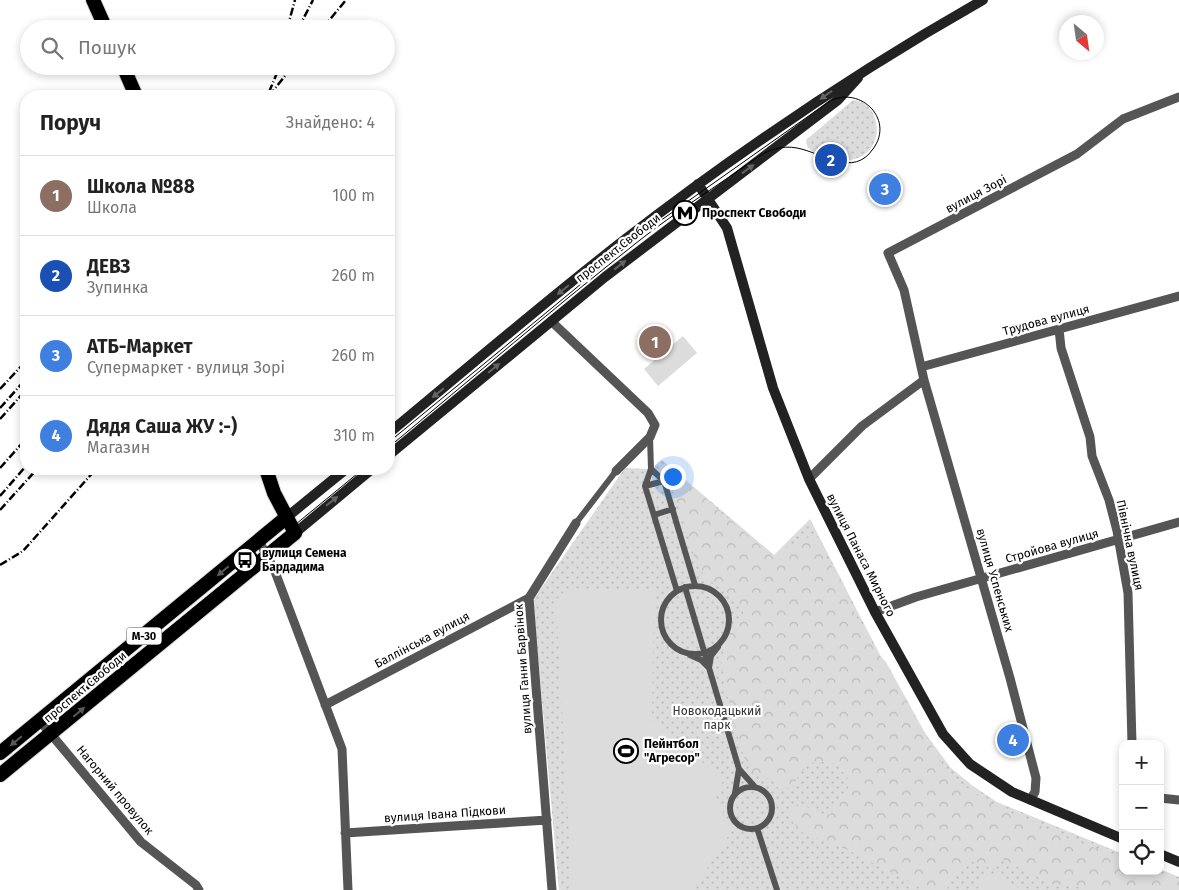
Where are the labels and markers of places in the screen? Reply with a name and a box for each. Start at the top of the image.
pin: 2 [815,141,847,179]
pin: 3 [869,170,901,208]
metro station icon: Проспект Свободи [672,200,698,226]
place label: Проспект Свободи [702,206,806,220]
pin: 1 [639,323,671,361]
place label: вулиця Семена Бардадима [262,546,347,574]
bus stop icon: вулиця Семена Бардадима [232,547,258,573]
pin: 4 [997,721,1029,759]
place label: Пейнтбол "Агресор" [644,737,700,765]
sports icon: Пейнтбол "Агресор" [613,738,639,764]

